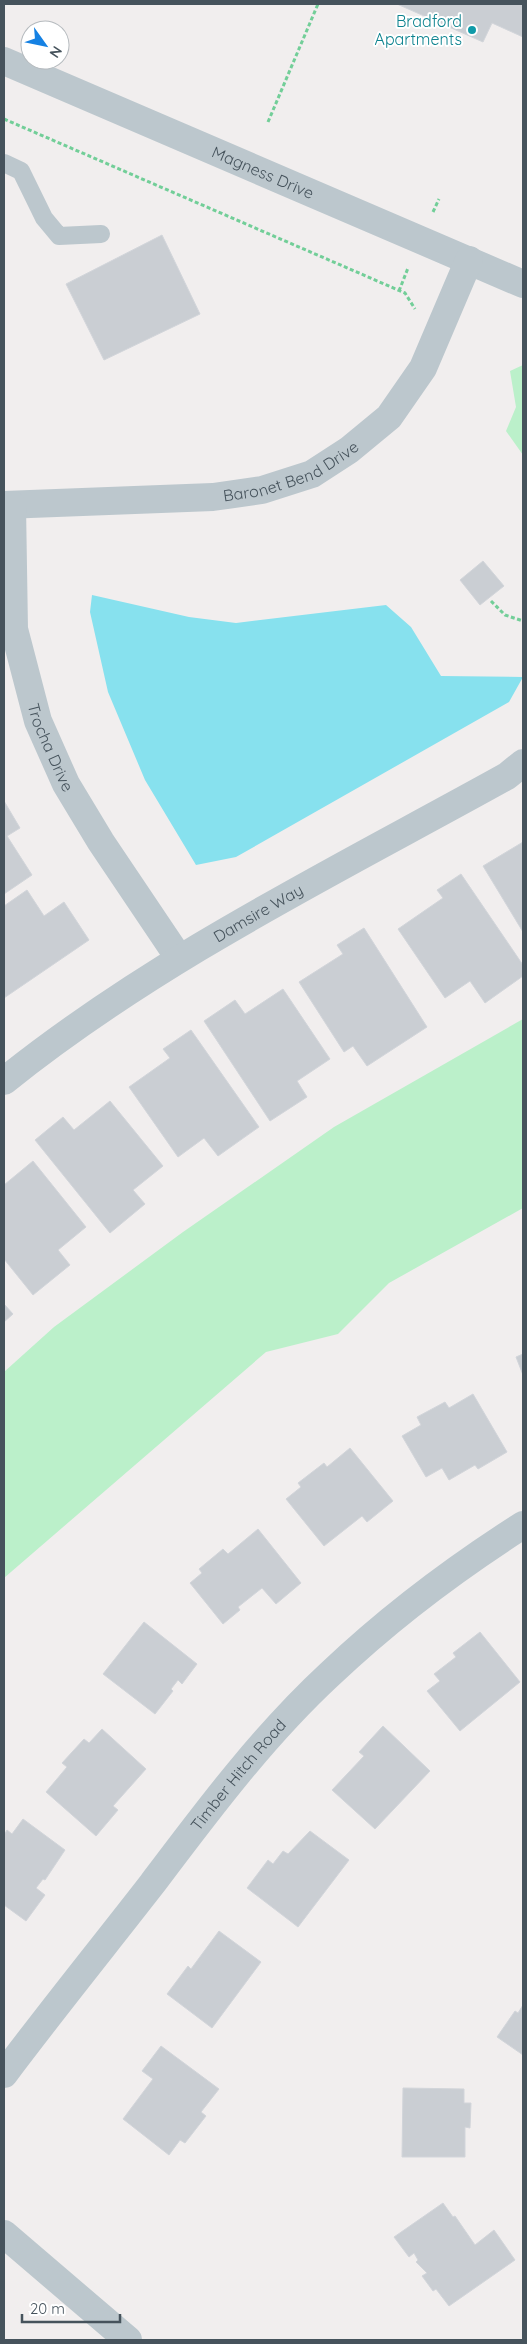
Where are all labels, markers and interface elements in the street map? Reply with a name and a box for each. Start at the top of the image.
place label: Bradford Apartments [375,11,462,49]
north arrow [20,20,70,70]
marker: Bradford Apartments [466,24,478,36]
text: N [46,43,66,61]
street label: Magness Drive [209,142,317,203]
street label: Baronet Bend Drive [222,436,363,505]
street label: Trocha Drive [24,701,78,795]
street label: Damsire Way [210,879,306,946]
street label: Timber Hitch Road [186,1715,290,1835]
scale bar [22,2292,120,2324]
text: 20 m [30,2299,65,2318]

